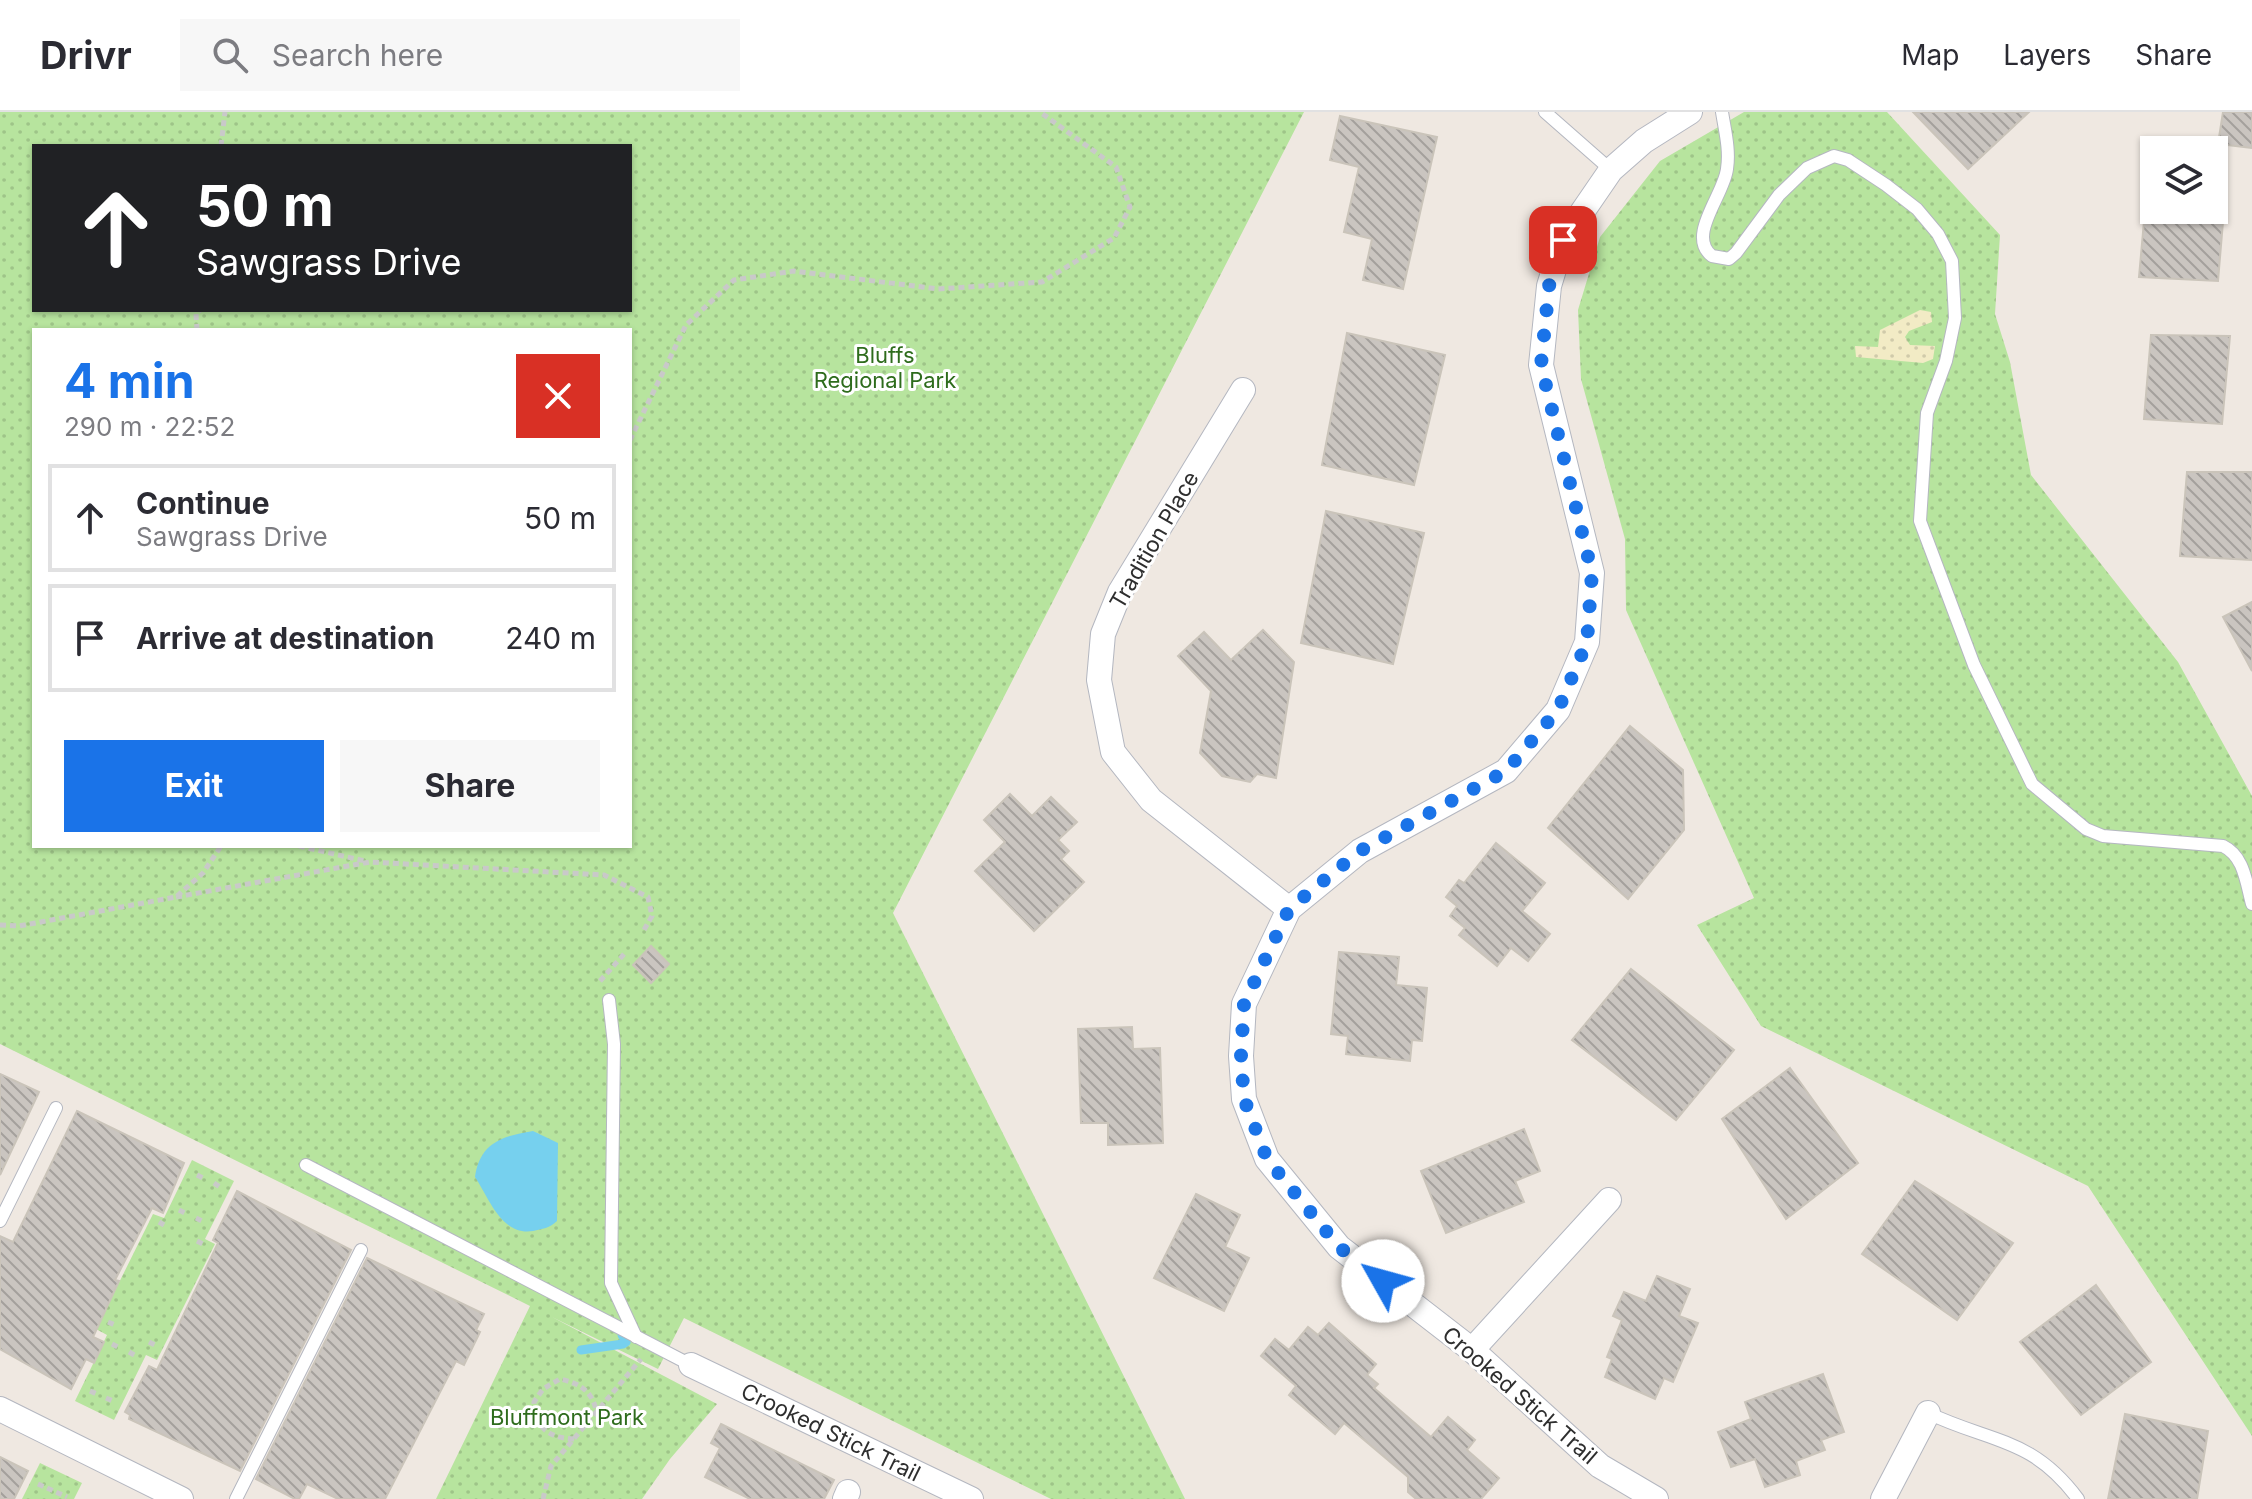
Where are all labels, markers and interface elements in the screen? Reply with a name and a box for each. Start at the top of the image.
search box [180,19,740,91]
text: Drivr [40,32,132,78]
icon: search [208,33,252,77]
text: Search here [272,37,443,73]
text: Map [1901,38,1959,72]
text: Layers [2003,38,2091,72]
text: Share [2135,38,2212,72]
map controls [2140,136,2228,224]
button: layers [2140,136,2228,224]
text: 50 m [196,172,334,240]
icon: ahead [64,176,168,280]
pin [1529,206,1597,274]
icon: arrive [1541,218,1585,262]
text: Sawgrass Drive [196,240,461,284]
park label: Bluffs Regional Park [814,342,956,393]
text: 4 min [64,351,195,410]
button: close [516,354,600,438]
text: 290 m · 22:52 [64,411,235,442]
street label: Tradition Place [1104,467,1204,613]
text: Continue [136,485,270,521]
icon: ahead [68,496,112,540]
text: 50 m [524,500,596,536]
text: Sawgrass Drive [136,521,328,552]
icon: arrive [68,616,112,660]
text: Arrive at destination [136,620,434,656]
text: 240 m [505,620,596,656]
button: Exit [64,740,324,832]
button: Share [340,740,600,832]
position arrow [1341,1239,1425,1323]
street label: Crooked Stick Trail [1437,1321,1603,1469]
street label: Crooked Stick Trail [737,1377,925,1487]
park label: Bluffmont Park [490,1404,644,1430]

